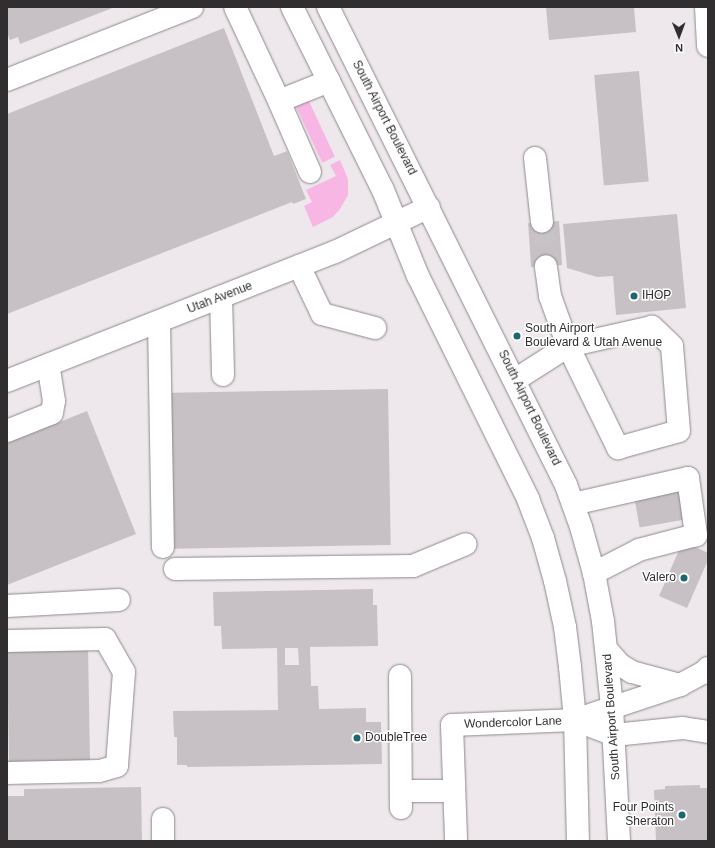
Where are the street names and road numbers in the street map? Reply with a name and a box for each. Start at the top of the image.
street label: South Airport Boulevard [349,58,419,178]
street label: Utah Avenue [185,279,255,317]
street label: South Airport Boulevard [495,348,563,468]
street label: South Airport Boulevard [600,653,624,781]
street label: Wondercolor Lane [464,714,562,732]

